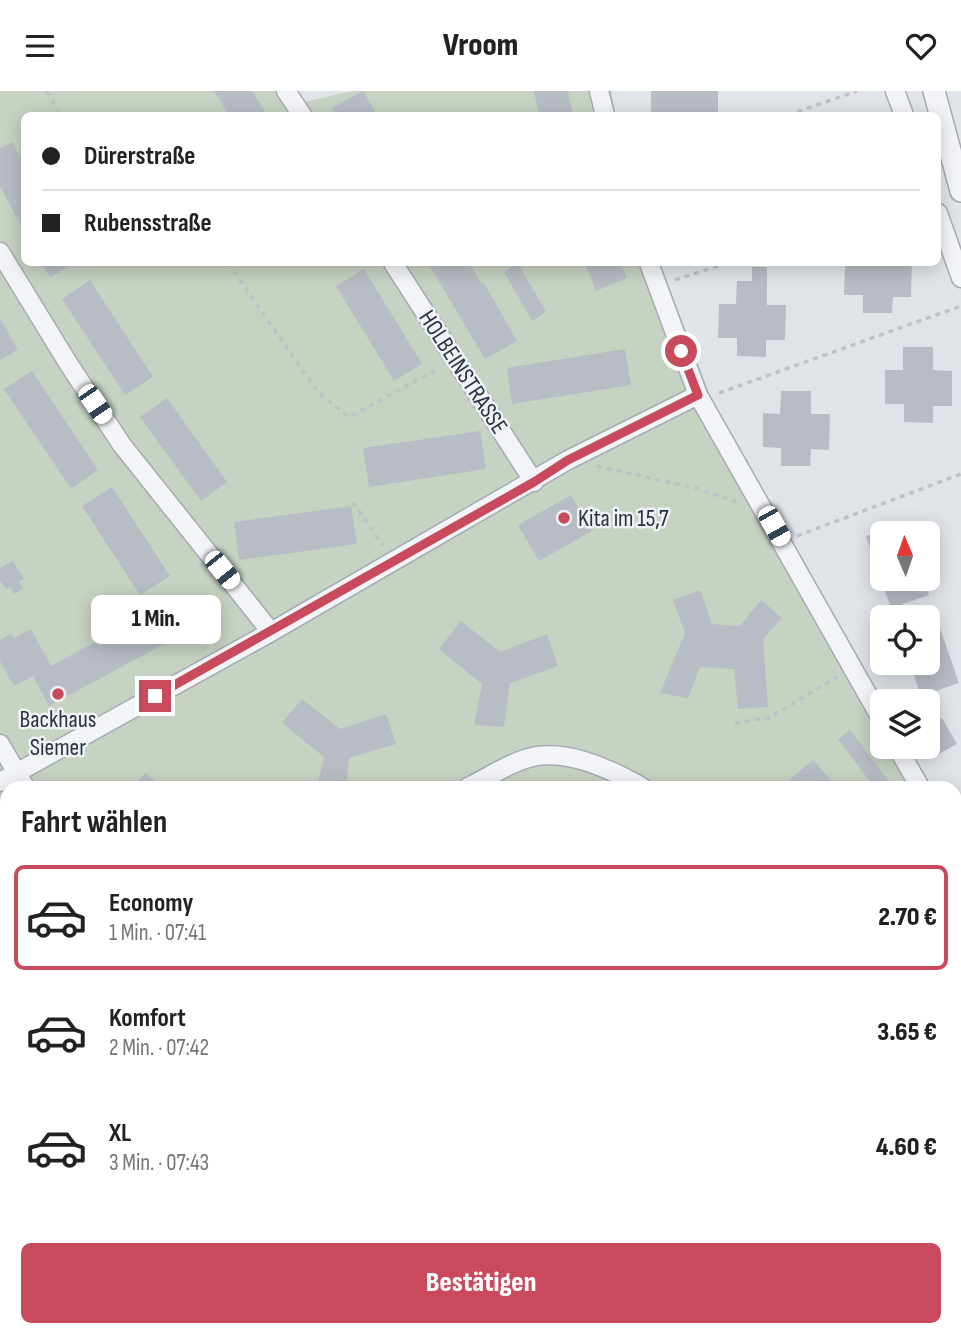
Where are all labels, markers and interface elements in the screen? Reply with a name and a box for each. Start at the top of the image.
text: Vroom [443,26,518,65]
icon: menu [21,27,59,65]
icon: heart [902,27,940,65]
text: Dürerstraße [84,141,195,172]
text: Rubensstraße [84,208,212,239]
street label: HOLBEINSTRASSE [412,305,514,439]
route start [665,335,697,367]
car [75,381,116,427]
car [755,503,794,549]
place label: Kita im 15,7 [578,504,669,533]
marker: Kita im 15,7 [556,510,572,526]
north arrow [870,521,940,591]
map controls [870,521,940,759]
car [201,547,244,593]
callout: 1 Min. [90,595,220,643]
text: 1 Min. [132,605,180,633]
button: locate [870,605,940,675]
route end [139,680,171,712]
marker: Backhaus Siemer [50,686,66,702]
button: layers [870,689,940,759]
place label: Backhaus Siemer [20,705,96,762]
text: Fahrt wählen [21,803,167,842]
icon: car [25,886,88,949]
text: Economy [109,888,193,919]
text: 2.70 € [878,902,937,933]
text: 1 Min. · 07:41 [109,919,206,947]
icon: car [25,1001,88,1064]
text: Komfort [109,1003,186,1034]
text: 3.65 € [877,1017,937,1048]
text: 2 Min. · 07:42 [109,1034,209,1062]
icon: car [25,1116,88,1179]
text: XL [109,1118,131,1149]
text: 4.60 € [876,1132,937,1163]
text: 3 Min. · 07:43 [109,1149,209,1177]
button: Bestätigen [21,1243,941,1323]

